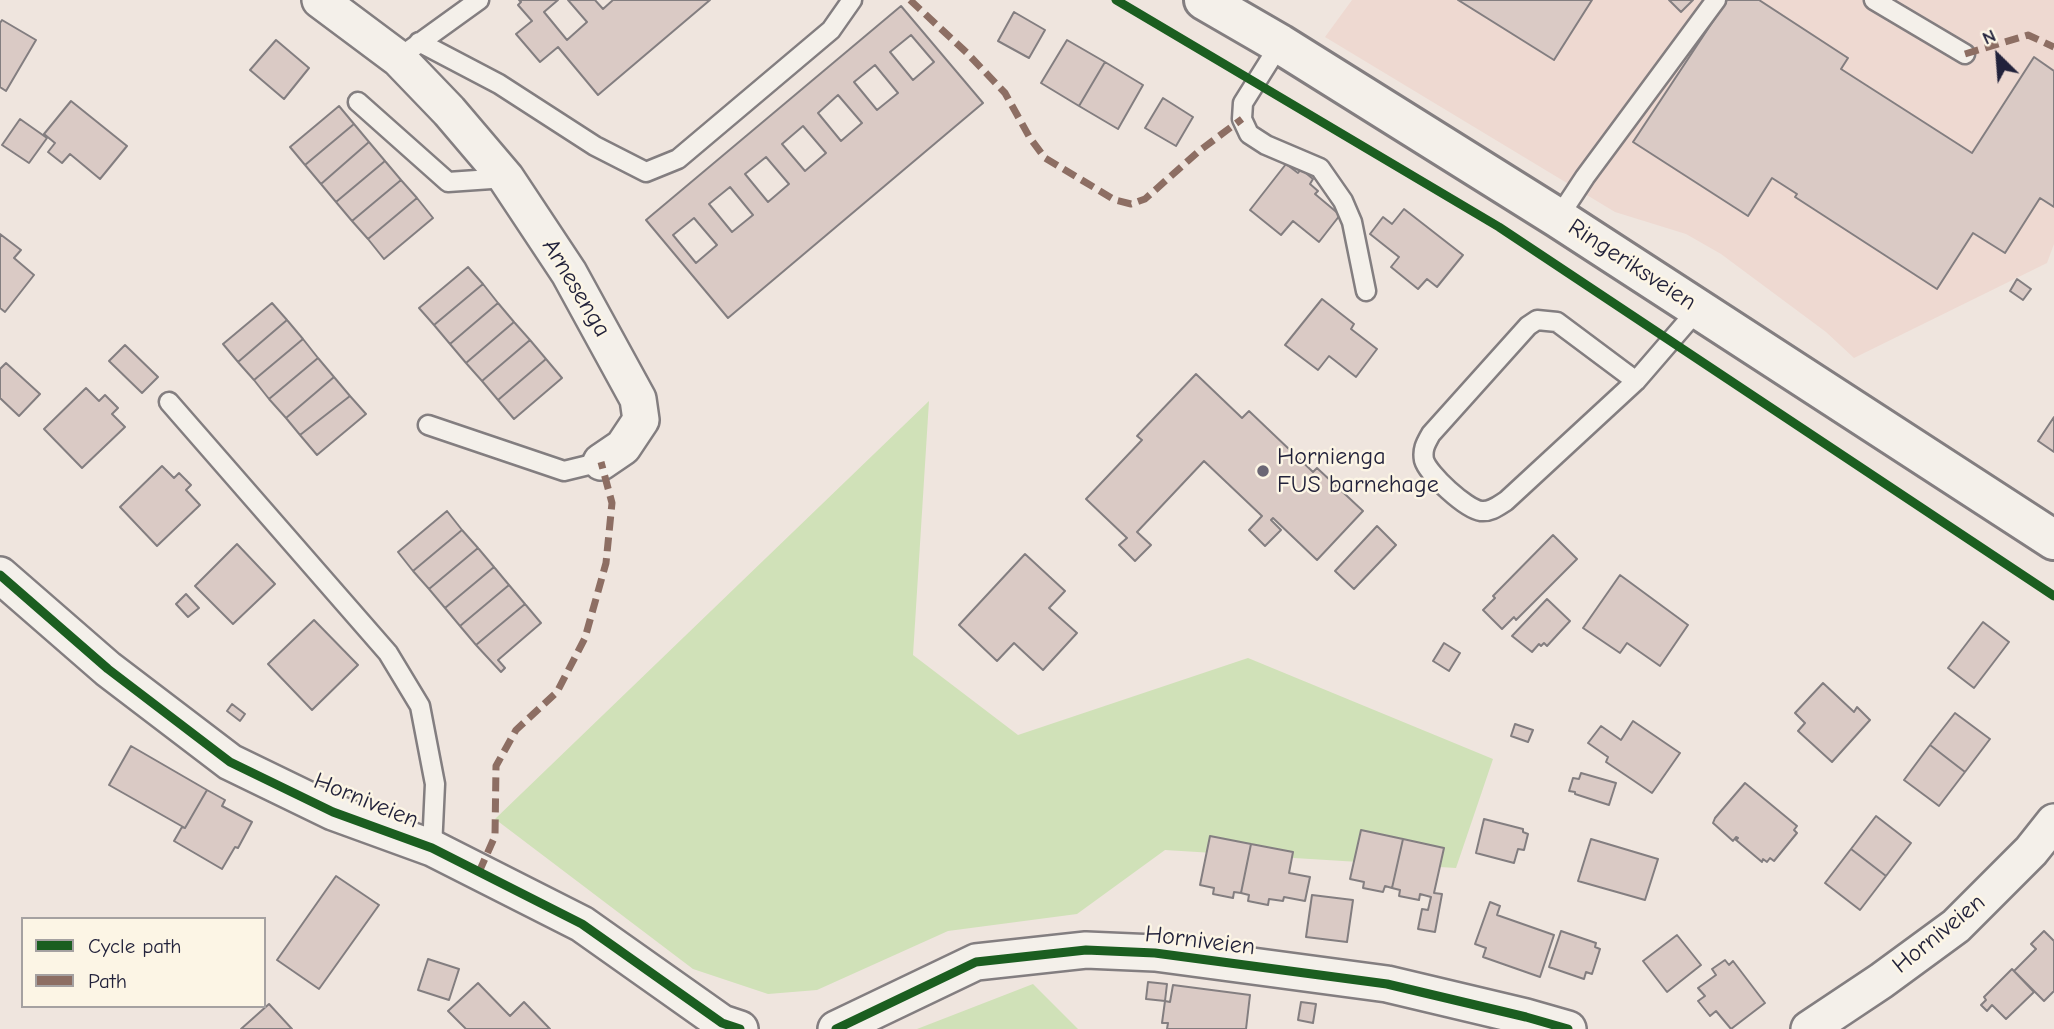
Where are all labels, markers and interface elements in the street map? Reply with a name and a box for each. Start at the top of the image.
north arrow [1963,21,2033,91]
text: N [1979,24,1999,50]
street label: Ringeriksveien [1563,213,1701,317]
street label: Arnesenga [536,234,616,342]
place label: Hornienga FUS barnehage [1277,443,1439,499]
marker: Hornienga FUS barnehage [1255,463,1271,479]
street label: Horniveien [309,767,423,835]
street label: Horniveien [1887,888,1991,980]
legend [21,917,266,1008]
street label: Horniveien [1143,920,1257,962]
text: Cycle path [88,934,181,958]
text: Path [88,969,127,993]

